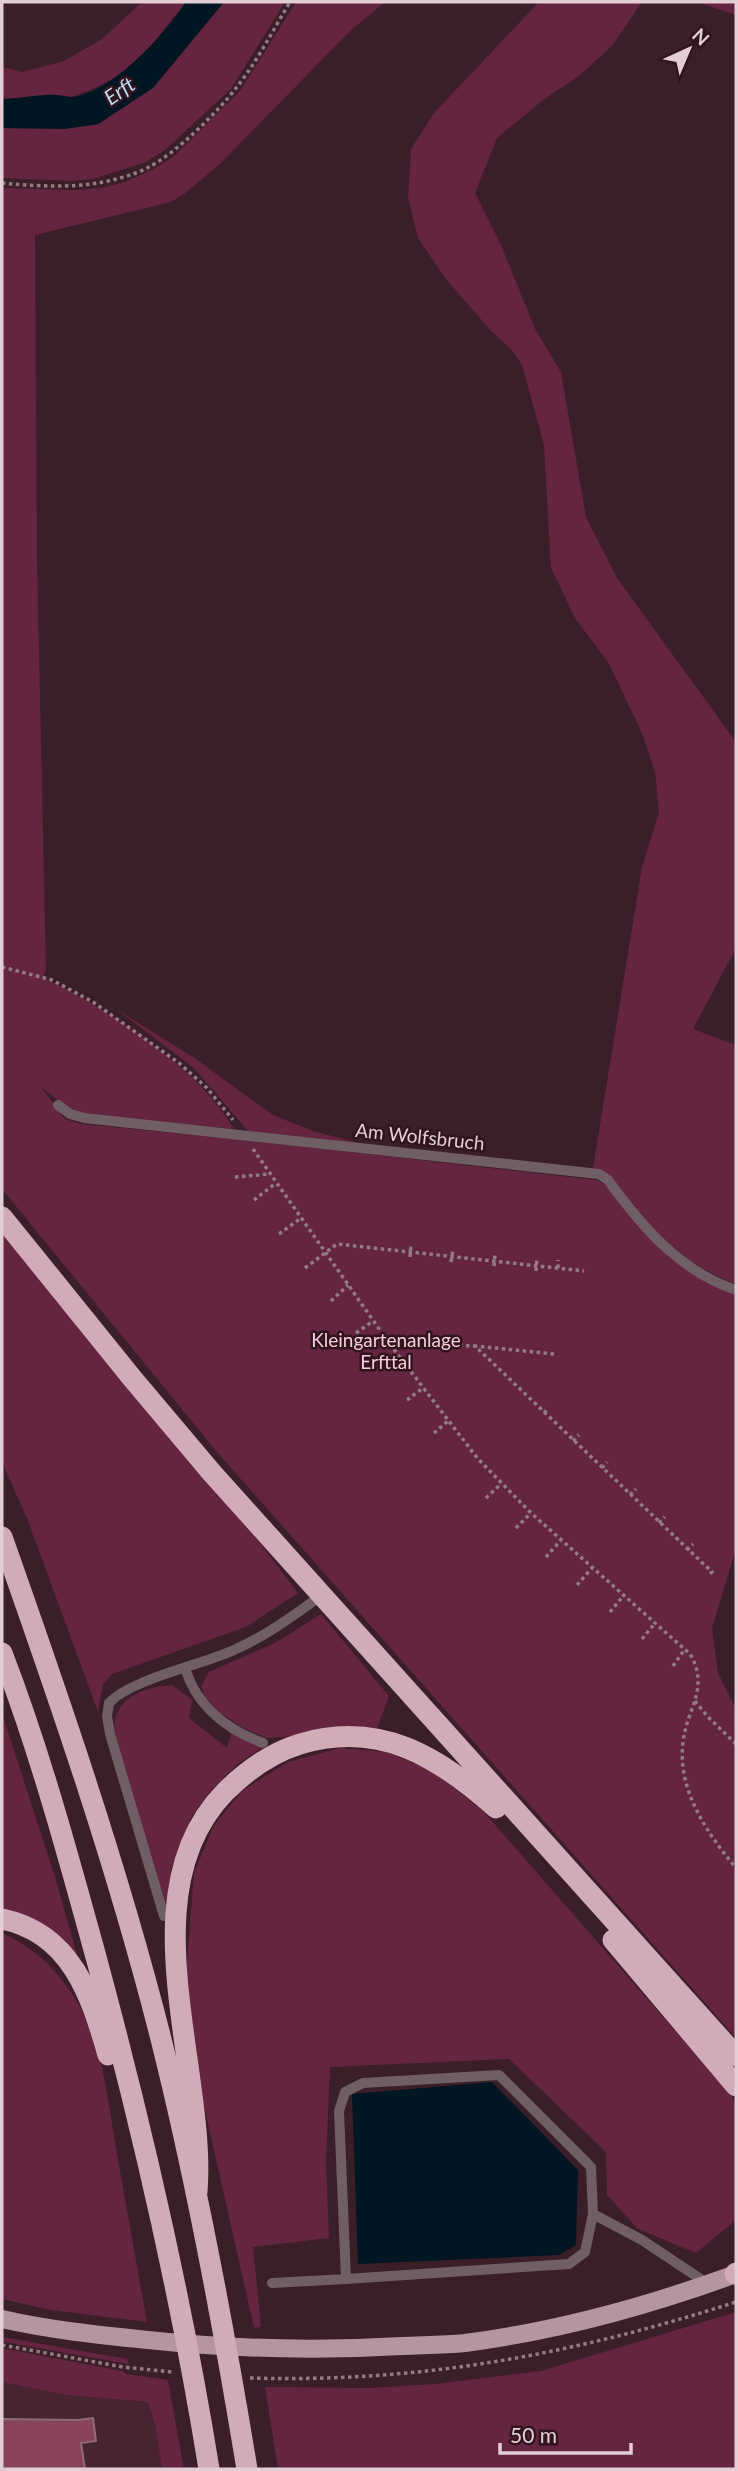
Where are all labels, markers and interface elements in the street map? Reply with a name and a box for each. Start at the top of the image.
north arrow [654,14,724,84]
text: N [688,23,714,50]
water label: Erft [99,71,139,109]
street label: Am Wolfsbruch [354,1118,486,1154]
park label: Kleingartenanlage Erfttal [311,1328,461,1373]
scale bar [500,2412,631,2456]
text: 50 m [510,2422,557,2447]

